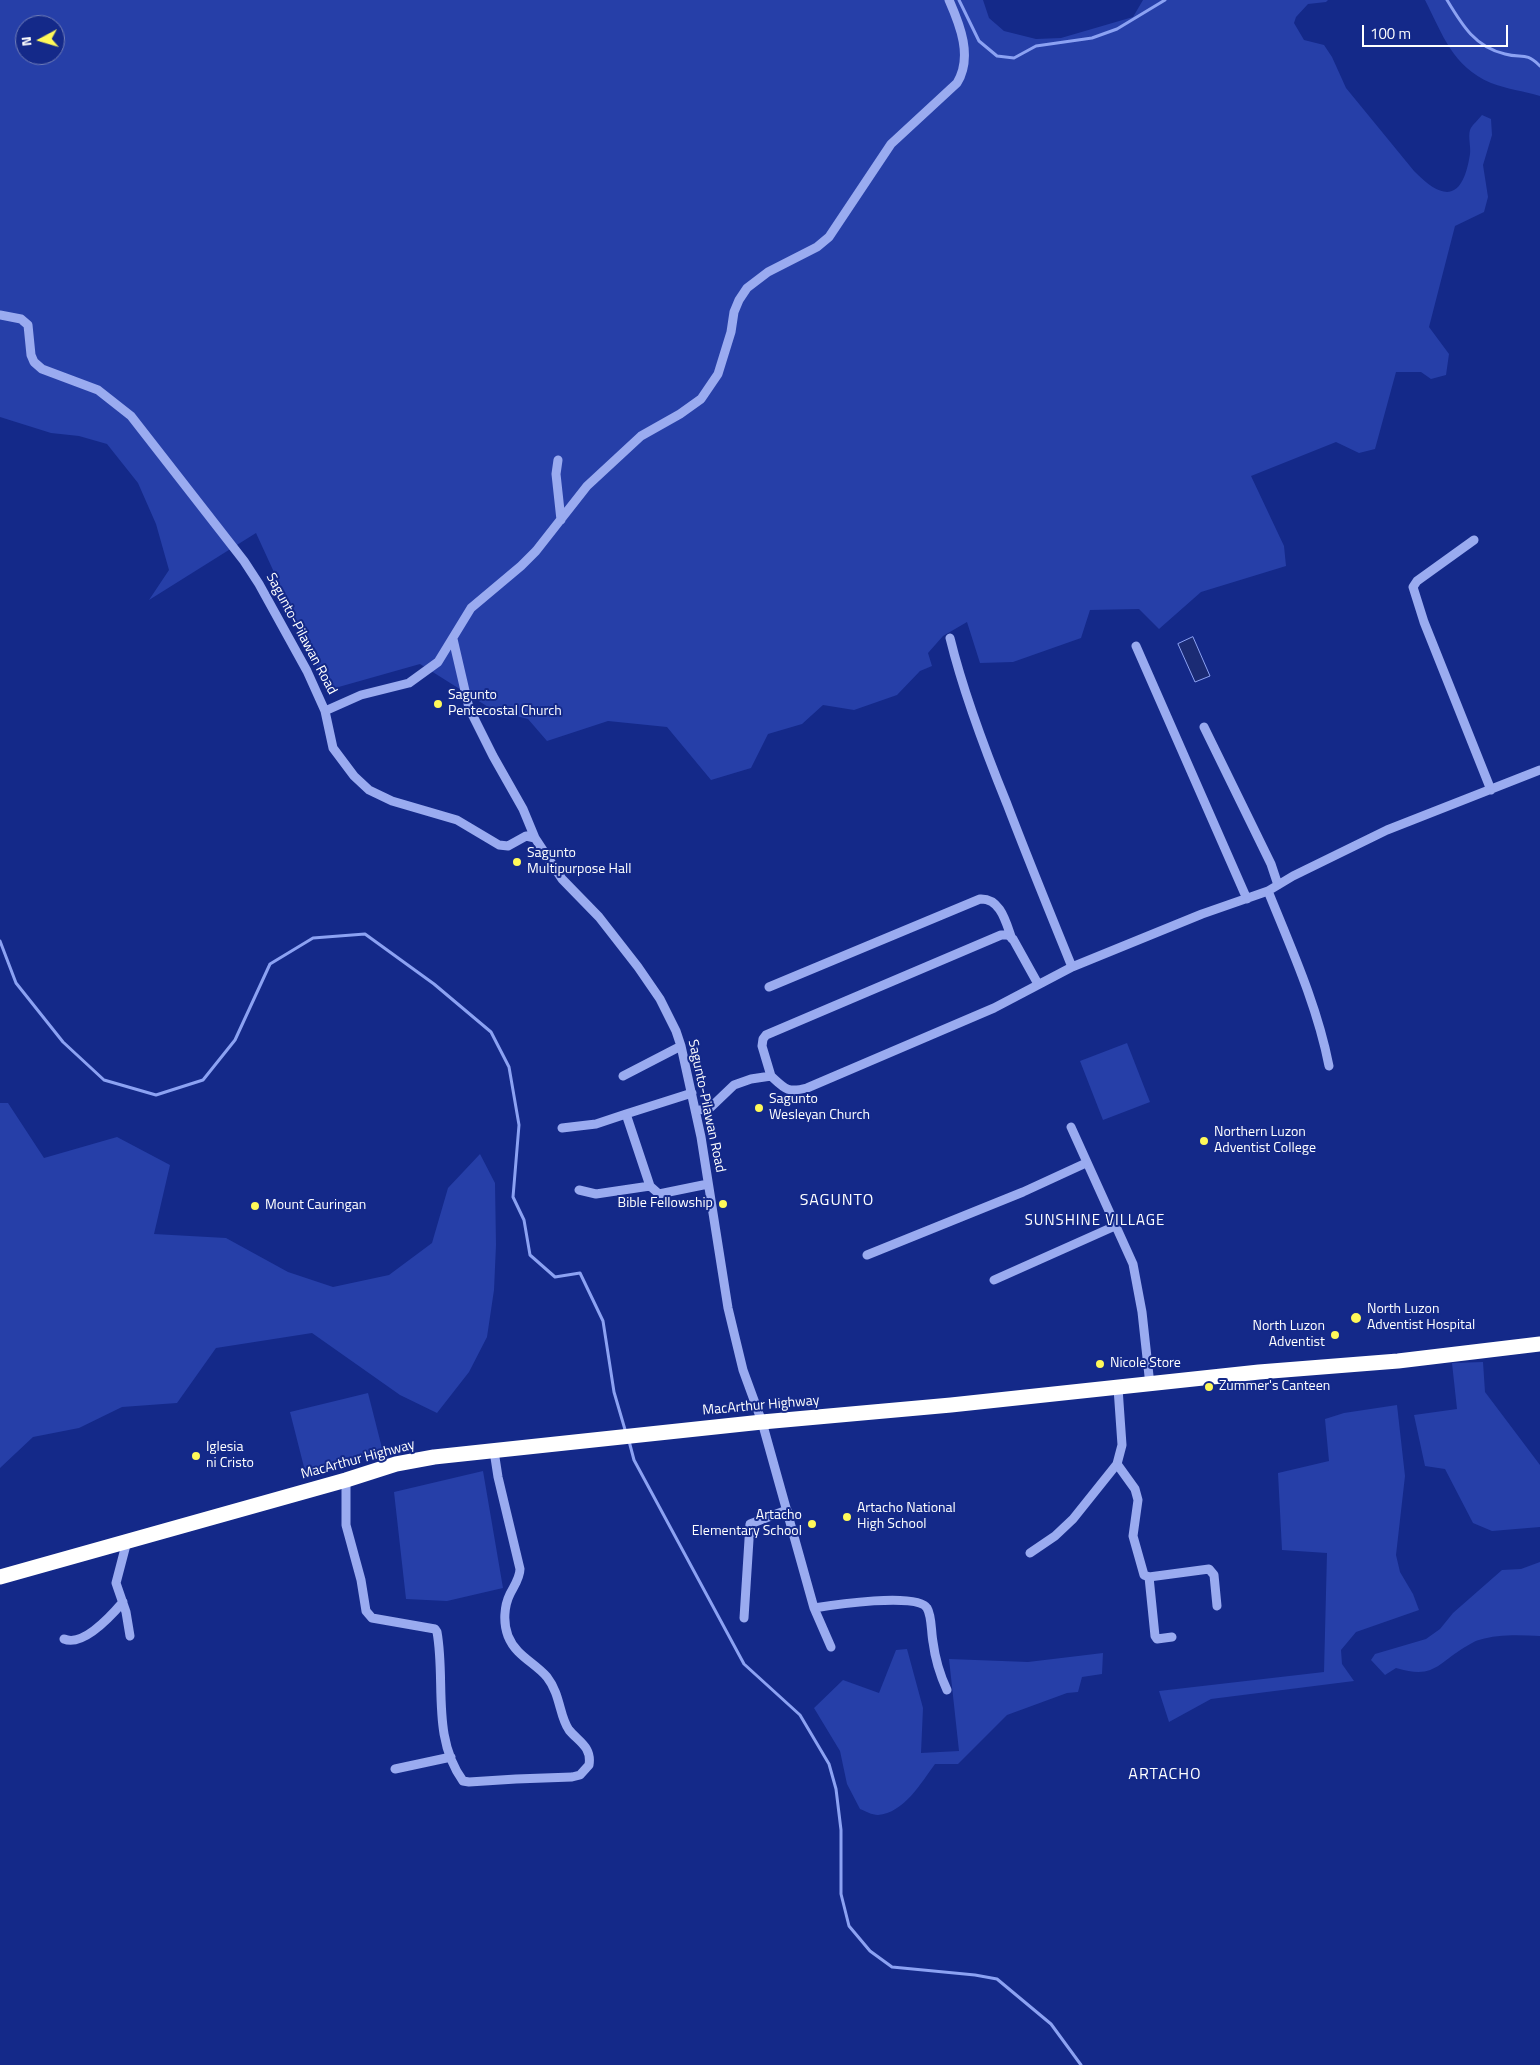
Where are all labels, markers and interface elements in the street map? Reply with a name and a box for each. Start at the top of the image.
north arrow [15,15,65,65]
scale bar [1365,15,1511,47]
text: 100 m [1370,22,1411,45]
text: N [15,36,37,47]
street label: Sagunto-Pilawan Road [262,570,340,698]
place label: Sagunto Pentecostal Church [448,688,562,720]
marker: Sagunto Pentecostal Church [432,698,444,710]
place label: Sagunto Multipurpose Hall [527,846,631,879]
marker: Sagunto Multipurpose Hall [511,856,523,868]
street label: Sagunto-Pilawan Road [684,1038,728,1174]
place label: Sagunto Wesleyan Church [769,1092,870,1124]
marker: Sagunto Wesleyan Church [753,1102,765,1114]
place label: Northern Luzon Adventist College [1214,1125,1316,1158]
marker: Northern Luzon Adventist College [1198,1135,1210,1147]
district label: SAGUNTO [799,1191,875,1211]
place label: Bible Fellowship [618,1196,713,1212]
place label: Mount Cauringan [265,1198,366,1214]
marker: Bible Fellowship [717,1198,729,1210]
marker: Mount Cauringan [249,1200,261,1212]
district label: SUNSHINE VILLAGE [1023,1212,1167,1230]
place label: North Luzon Adventist Hospital [1367,1302,1475,1334]
marker: North Luzon Adventist Hospital [1349,1311,1363,1325]
place label: North Luzon Adventist [1253,1319,1325,1351]
marker: North Luzon Adventist [1329,1329,1341,1341]
place label: Nicole Store [1110,1356,1181,1372]
marker: Nicole Store [1094,1358,1106,1370]
place label: Zummer's Canteen [1219,1379,1330,1395]
marker: Zummer's Canteen [1203,1381,1215,1393]
street label: MacArthur Highway [702,1393,820,1419]
street label: MacArthur Highway [299,1437,417,1483]
place label: Iglesia ni Cristo [206,1440,254,1472]
marker: Iglesia ni Cristo [190,1450,202,1462]
place label: Artacho National High School [857,1501,956,1534]
place label: Artacho Elementary School [692,1508,802,1540]
marker: Artacho National High School [841,1511,853,1523]
marker: Artacho Elementary School [806,1518,818,1530]
district label: ARTACHO [1127,1765,1203,1785]

